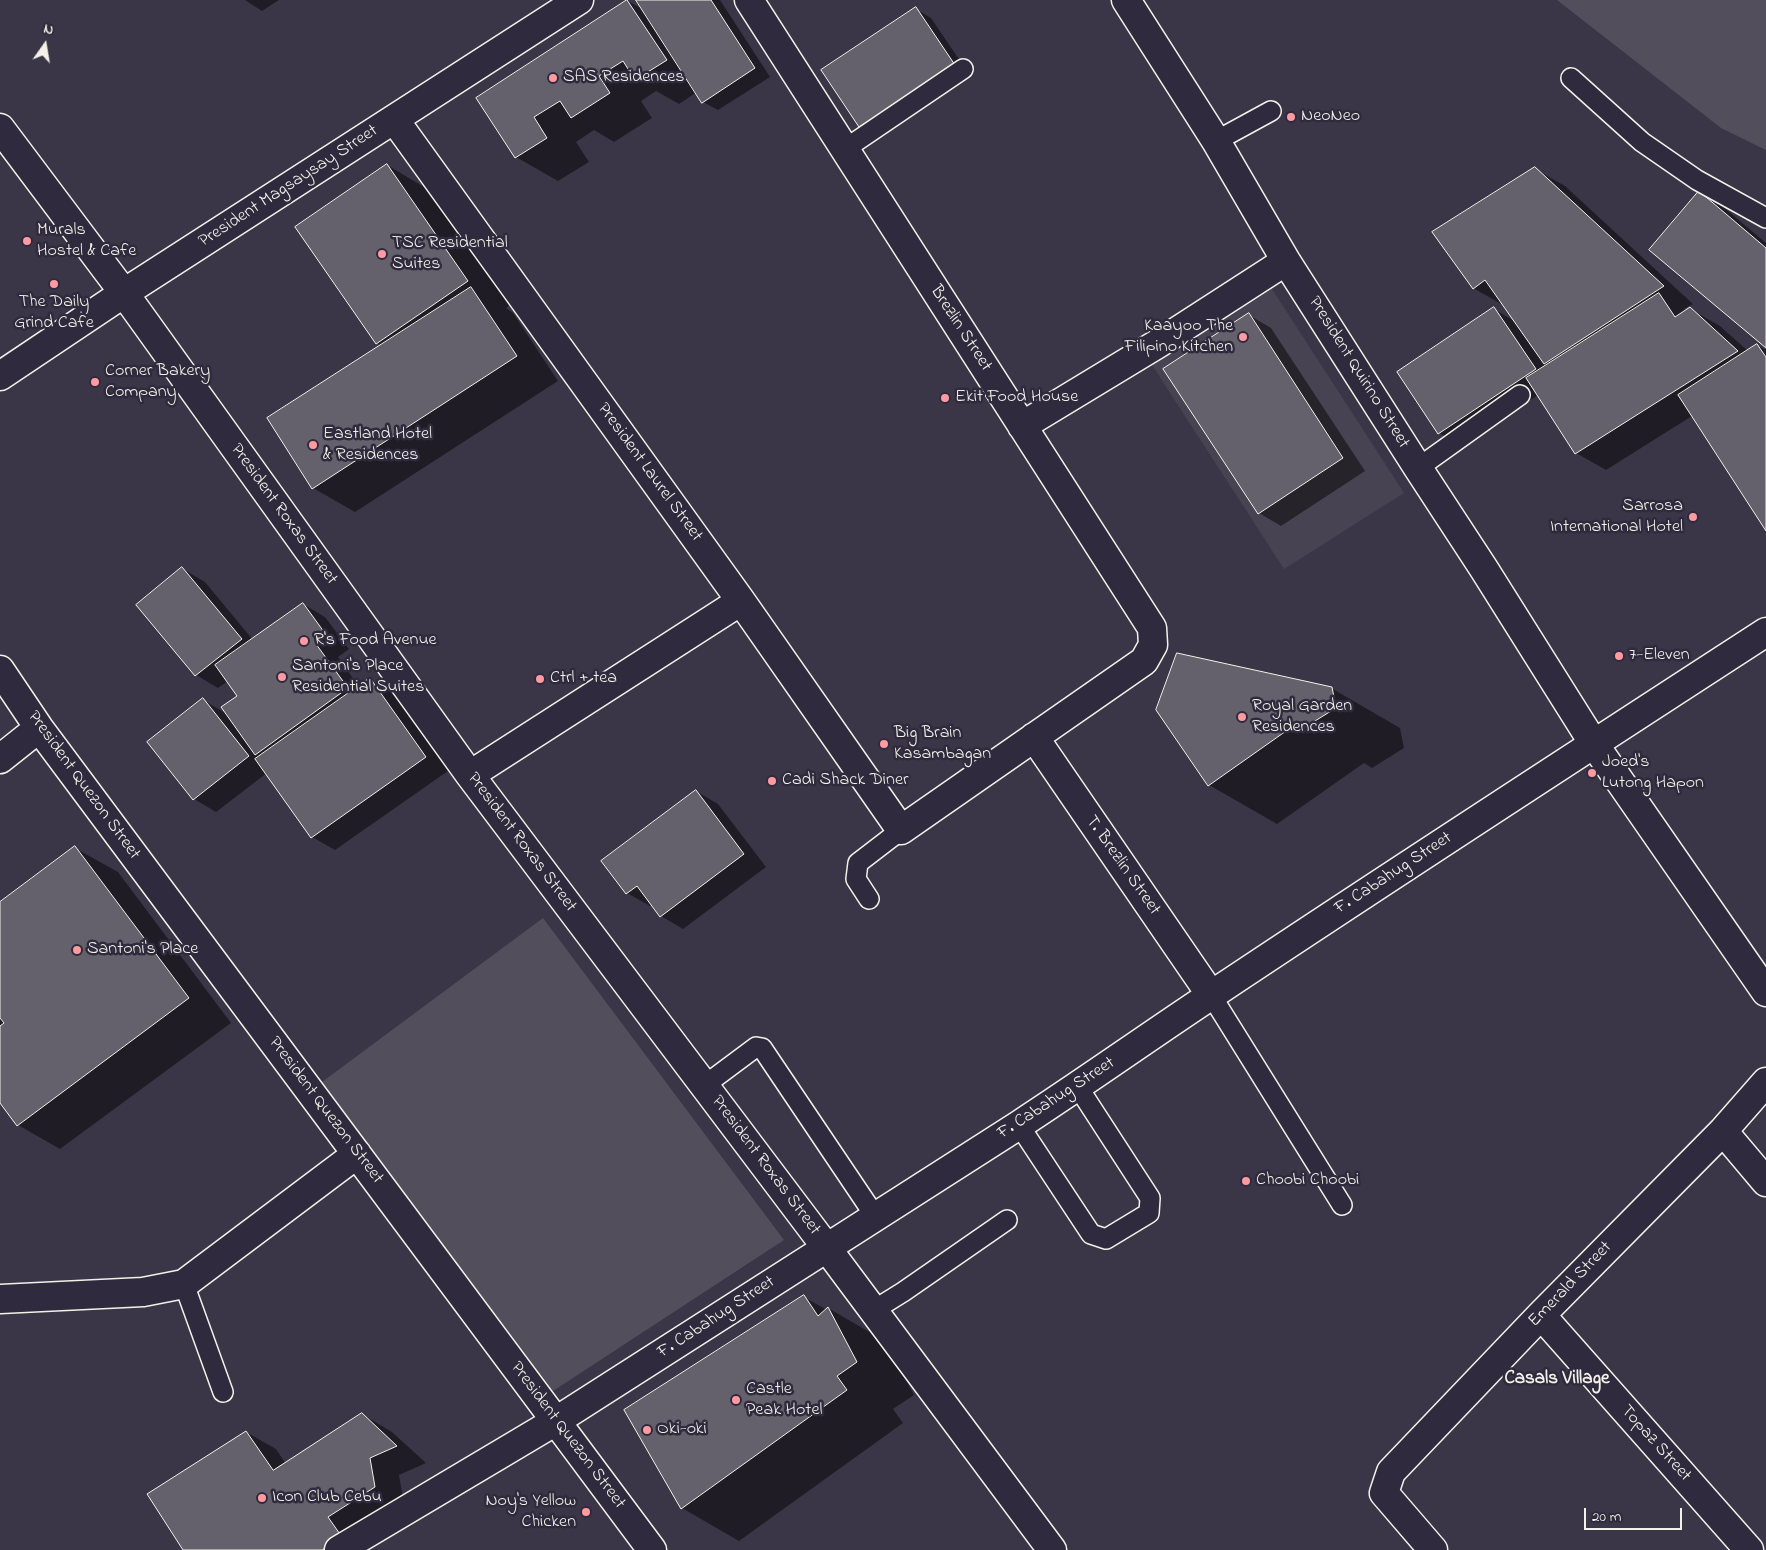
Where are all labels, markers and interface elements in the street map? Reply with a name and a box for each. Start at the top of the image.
text: N [42,19,55,41]
north arrow [20,20,70,70]
place label: SAS Residences [563,67,684,89]
marker: SAS Residences [547,72,559,84]
place label: NeoNeo [1301,106,1360,128]
marker: NeoNeo [1285,111,1297,123]
street label: President Magsaysay Street [195,121,383,253]
place label: Murals Hostel & Cafe [37,220,136,262]
place label: TSC Residential Suites [392,233,508,276]
marker: Murals Hostel & Cafe [21,235,33,247]
marker: TSC Residential Suites [376,248,388,260]
marker: The Daily Grind Cafe [48,278,60,290]
street label: Brezlin Street [924,282,996,376]
place label: The Daily Grind Cafe [14,292,94,334]
street label: President Quirino Street [1302,293,1414,453]
place label: Kaayoo The Filipino Kitchen [1125,316,1233,358]
marker: Kaayoo The Filipino Kitchen [1237,331,1249,343]
place label: Corner Bakery Company [105,361,210,404]
marker: Corner Bakery Company [89,376,101,388]
place label: Ekit Food House [955,387,1078,409]
marker: Ekit Food House [939,392,951,404]
street label: President Laurel Street [591,399,707,547]
place label: Eastland Hotel & Residences [323,424,432,466]
marker: Eastland Hotel & Residences [307,439,319,451]
street label: President Roxas Street [225,440,341,590]
place label: Sarrosa International Hotel [1550,496,1683,538]
marker: Sarrosa International Hotel [1687,511,1699,523]
place label: R's Food Avenue [314,630,437,652]
marker: R's Food Avenue [298,635,310,647]
place label: 7-Eleven [1629,645,1690,667]
marker: 7-Eleven [1613,650,1625,662]
place label: Santoni's Place Residential Suites [292,656,424,699]
place label: Ctrl + tea [550,668,617,690]
marker: Santoni's Place Residential Suites [276,671,288,683]
marker: Ctrl + tea [534,673,546,685]
place label: Royal Garden Residences [1252,696,1352,739]
street label: President Quezon Street [22,707,144,865]
marker: Royal Garden Residences [1236,711,1248,723]
place label: Big Brain Kasambagan [894,723,991,766]
marker: Big Brain Kasambagan [878,738,890,750]
place label: Joed's Lutong Hapon [1602,752,1704,794]
marker: Joed's Lutong Hapon [1586,767,1598,779]
street label: President Roxas Street [461,769,581,917]
place label: Cadi Shack Diner [782,770,909,792]
marker: Cadi Shack Diner [766,775,778,787]
street label: T. Brezlin Street [1080,812,1164,920]
street label: F. Cabahug Street [1331,828,1457,920]
place label: Santoni's Place [87,939,198,961]
marker: Santoni's Place [71,944,83,956]
street label: President Quezon Street [263,1033,387,1189]
street label: F. Cabahug Street [994,1053,1120,1145]
street label: President Roxas Street [705,1092,825,1240]
place label: Choobi Choobi [1256,1170,1359,1192]
marker: Choobi Choobi [1240,1175,1252,1187]
street label: Emerald Street [1525,1237,1617,1333]
street label: F. Cabahug Street [654,1272,780,1364]
street label: President Quezon Street [505,1358,629,1514]
district label: Casals Village [1504,1369,1610,1391]
place label: Castle Peak Hotel [746,1379,822,1422]
marker: Castle Peak Hotel [730,1394,742,1406]
street label: Topaz Street [1615,1401,1695,1487]
place label: Oki-oki [657,1419,707,1441]
marker: Oki-oki [641,1424,653,1436]
place label: Icon Club Cebu [272,1487,382,1509]
place label: Noy's Yellow Chicken [485,1491,576,1534]
marker: Icon Club Cebu [256,1492,268,1504]
scale bar [1586,1498,1684,1530]
marker: Noy's Yellow Chicken [580,1506,592,1518]
text: 20 m [1592,1506,1621,1528]

